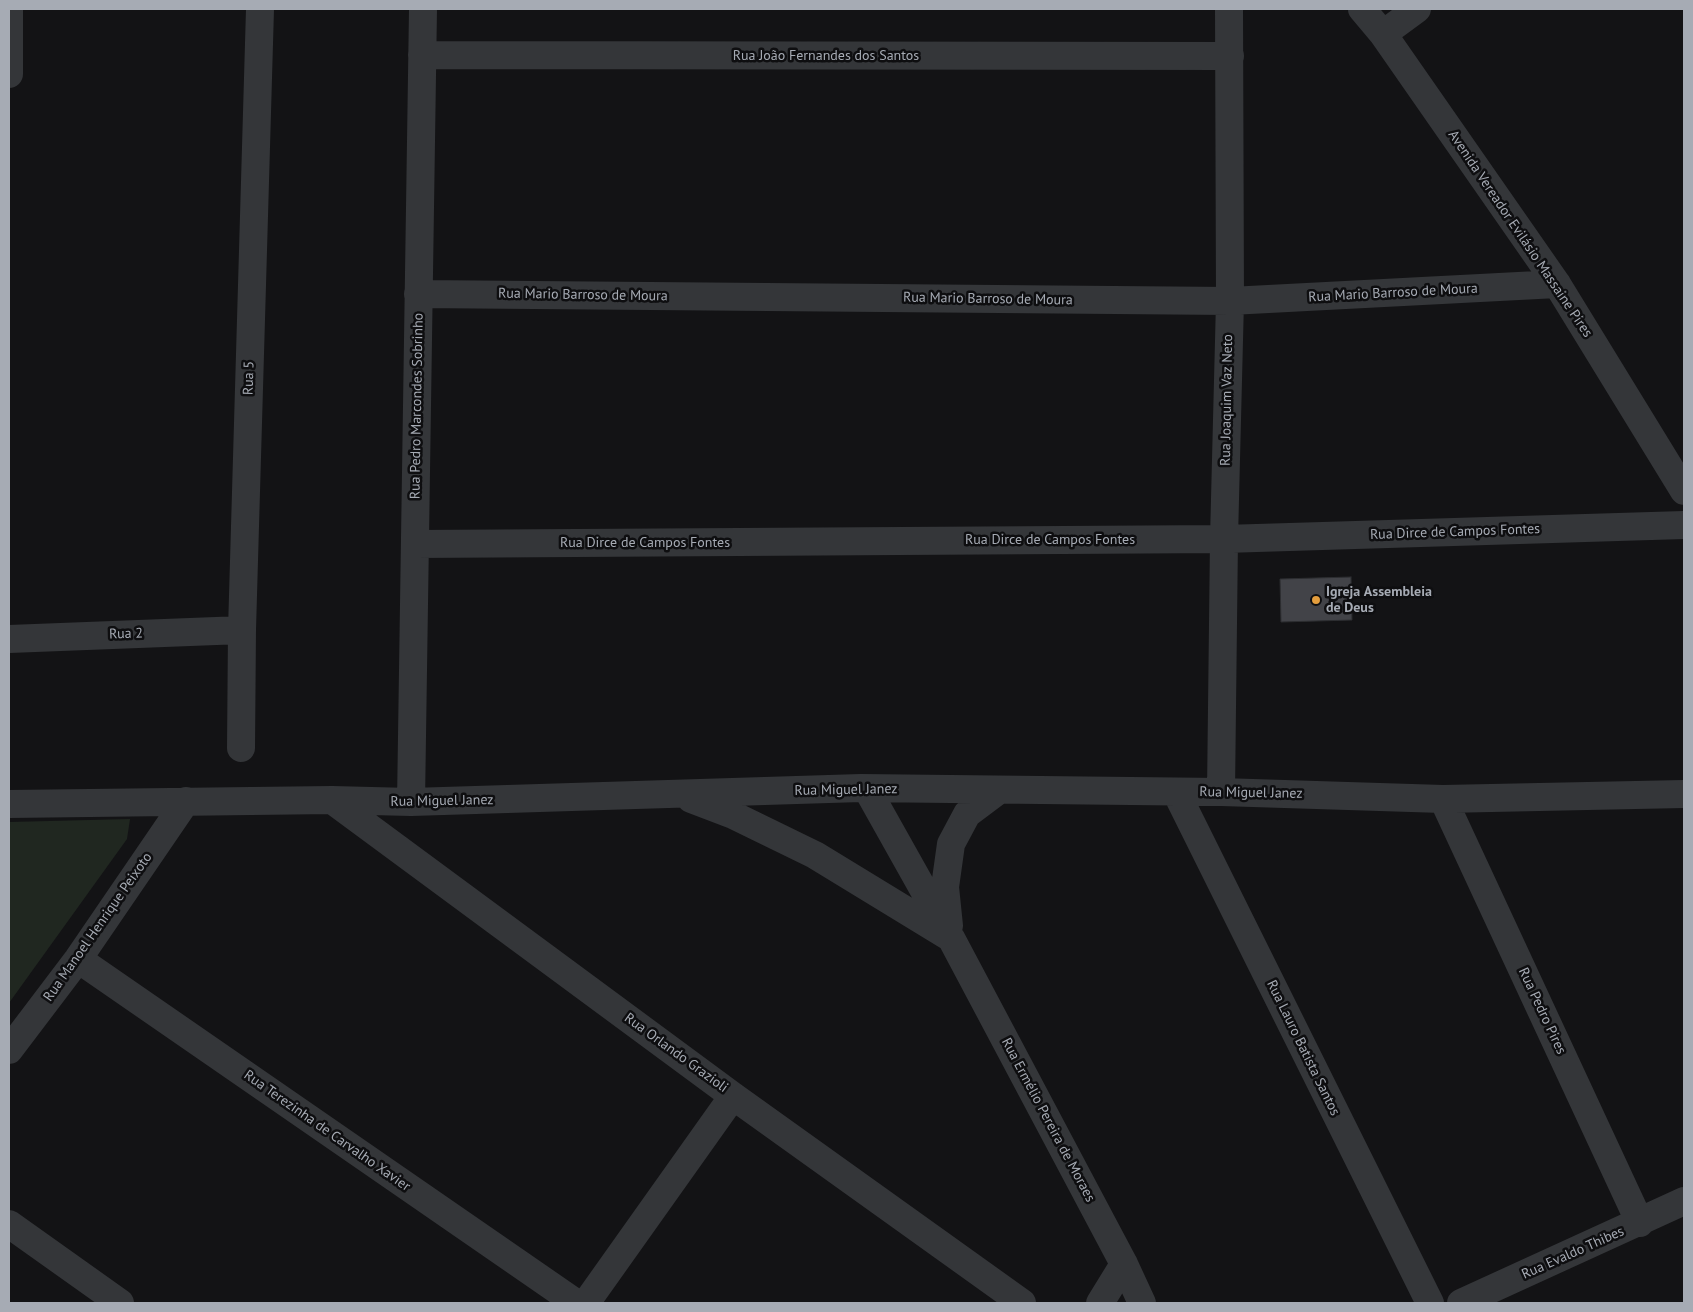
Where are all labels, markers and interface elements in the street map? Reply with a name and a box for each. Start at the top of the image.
street label: Rua João Fernandes dos Santos [733,48,919,64]
street label: Avenida Vereador Evilásio Massaine Pires [1444,127,1596,341]
street label: Rua Mario Barroso de Moura [1308,280,1478,306]
street label: Rua Mario Barroso de Moura [498,285,668,305]
street label: Rua Mario Barroso de Moura [903,289,1073,309]
street label: Rua Pedro Marcondes Sobrinho [407,313,427,499]
street label: Rua Joaquim Vaz Neto [1217,334,1237,466]
street label: Rua 5 [240,361,258,395]
street label: Rua Dirce de Campos Fontes [1370,521,1540,543]
street label: Rua Dirce de Campos Fontes [965,532,1135,548]
street label: Rua Dirce de Campos Fontes [560,535,730,551]
place label: Igreja Assembleia de Deus [1326,584,1432,616]
marker: Igreja Assembleia de Deus [1310,594,1322,606]
street label: Rua 2 [109,625,143,643]
street label: Rua Miguel Janez [794,781,898,799]
street label: Rua Miguel Janez [1199,784,1303,802]
street label: Rua Miguel Janez [390,792,494,810]
street label: Rua Manoel Henrique Peixoto [40,849,156,1005]
street label: Rua Pedro Pires [1515,965,1569,1057]
street label: Rua Lauro Batista Santos [1263,977,1343,1119]
street label: Rua Orlando Grazioli [621,1010,731,1096]
street label: Rua Ermélio Pereira de Moraes [998,1035,1098,1205]
street label: Rua Terezinha de Carvalho Xavier [241,1067,413,1195]
street label: Rua Evaldo Thibes [1519,1223,1627,1283]

